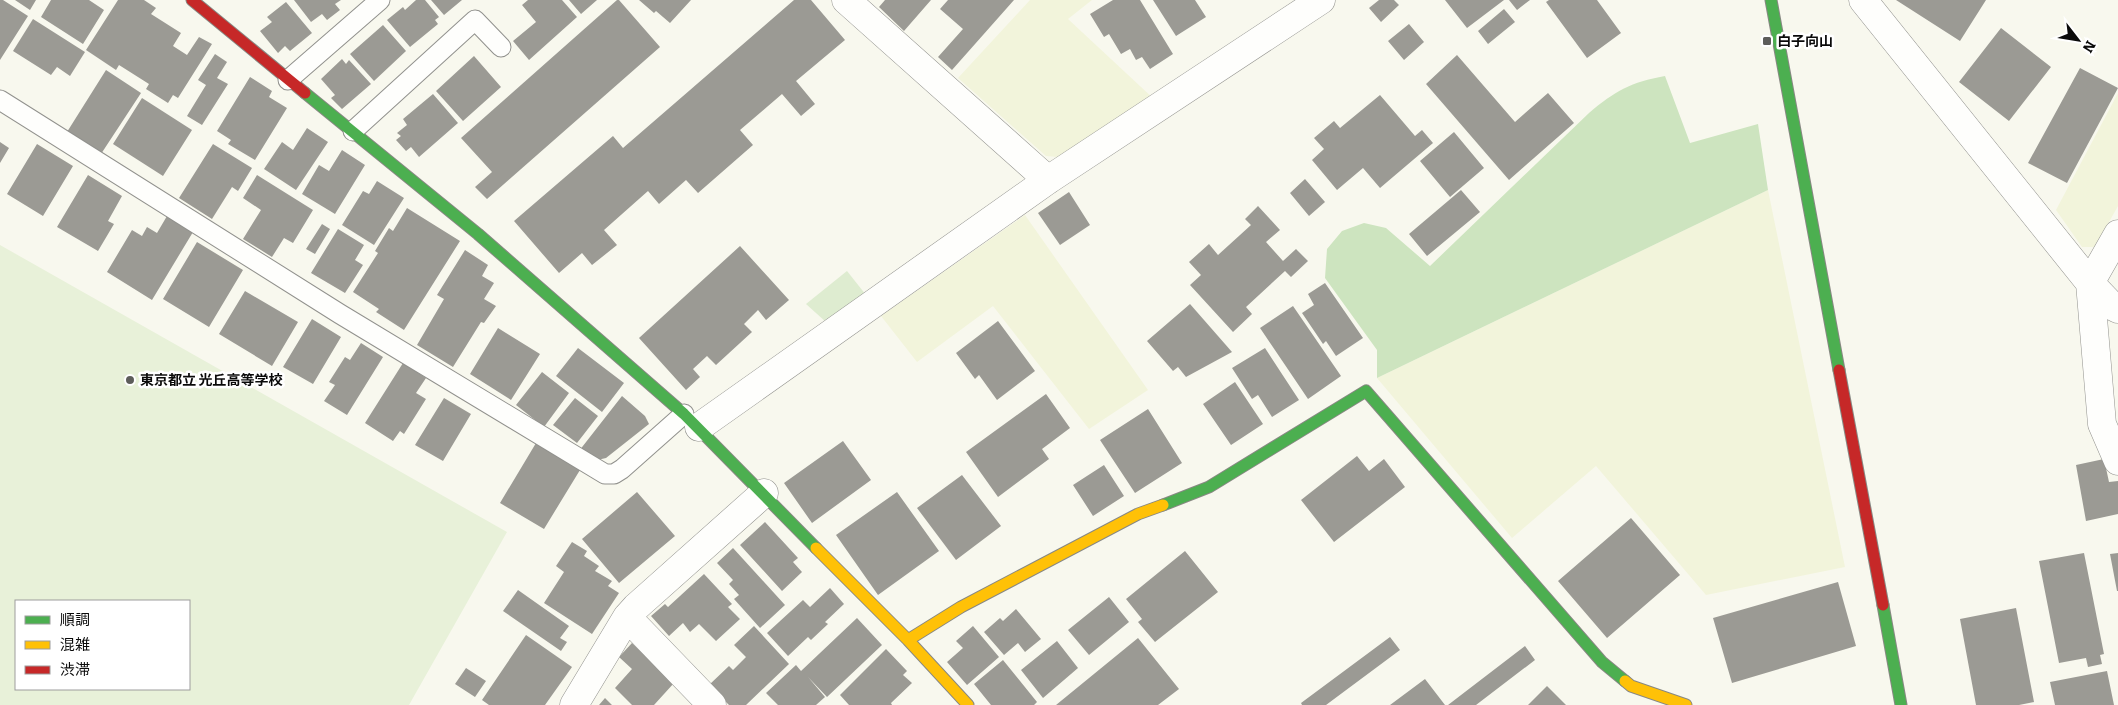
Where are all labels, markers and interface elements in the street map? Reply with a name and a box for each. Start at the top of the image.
north arrow [2053,15,2103,65]
place label: 白子向山 [1777,33,1833,50]
marker: 白子向山 [1761,35,1773,47]
text: N [2079,37,2099,56]
place label: 東京都立 光丘高等学校 [140,372,283,389]
marker: 東京都立 光丘高等学校 [124,374,136,386]
legend [15,600,190,690]
text: 順調 [60,611,90,629]
text: 混雑 [60,636,90,654]
text: 渋滞 [60,661,90,679]

